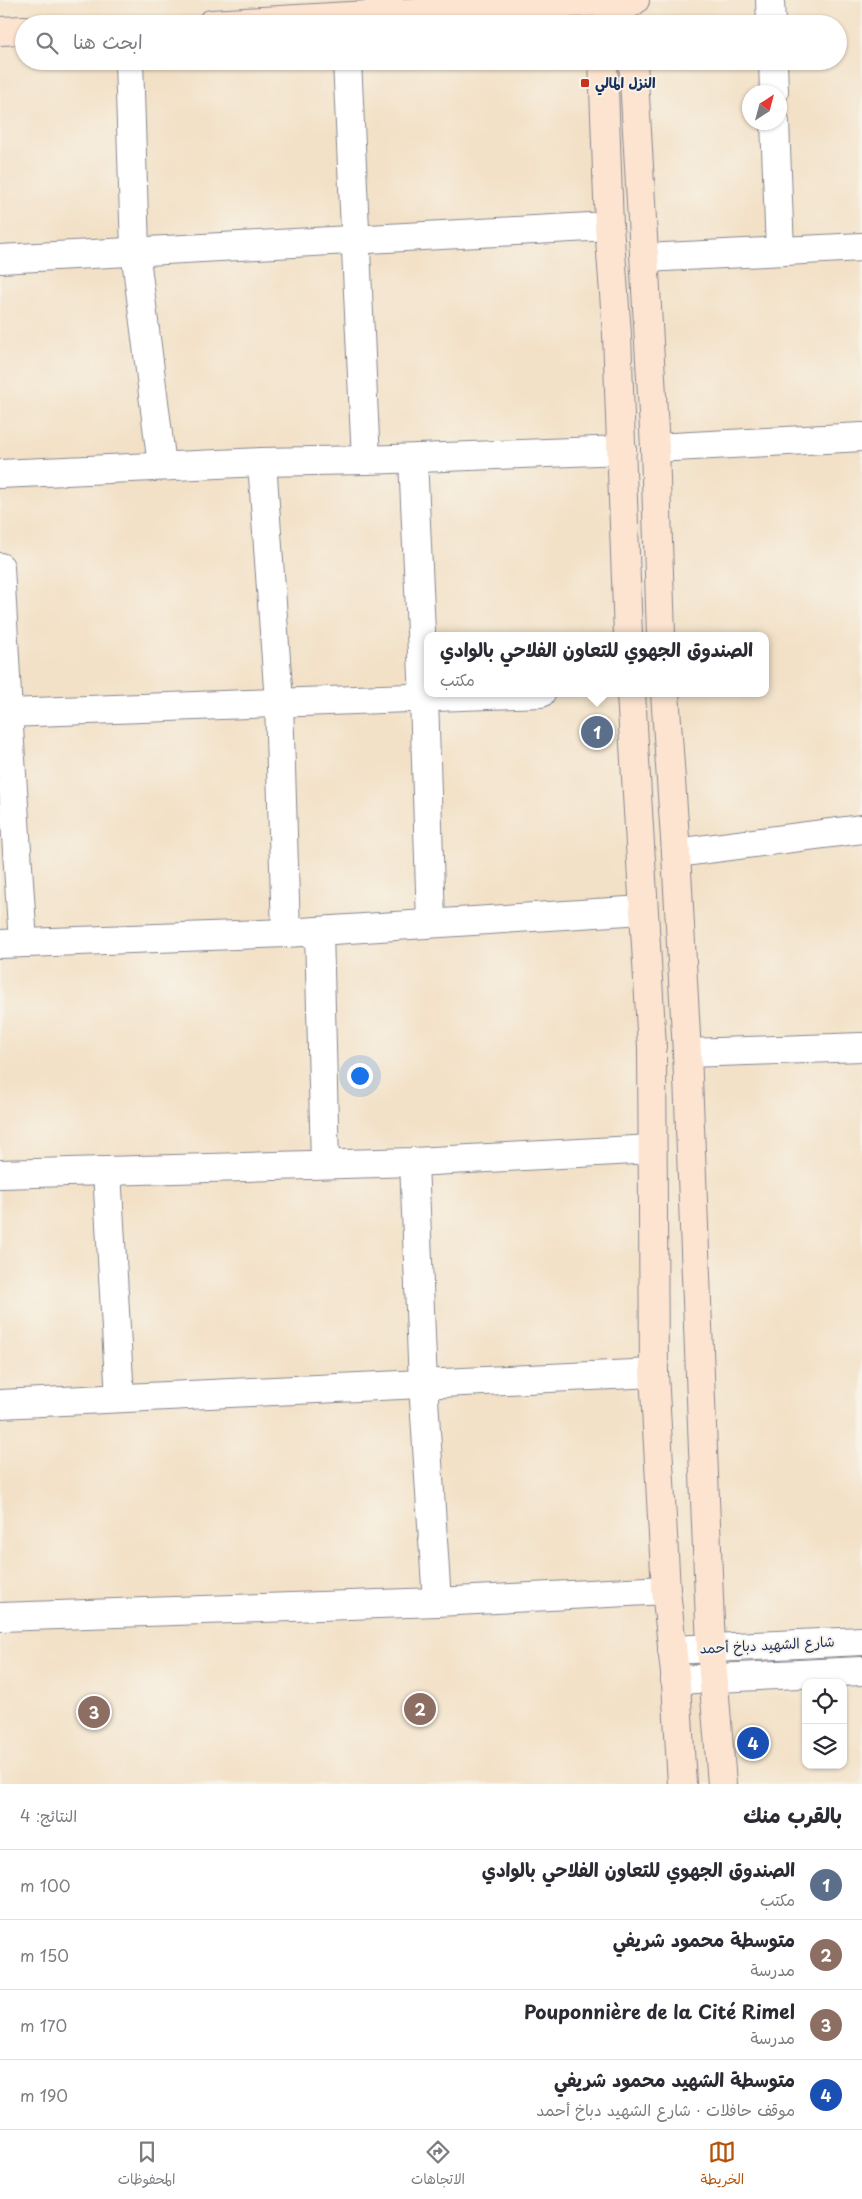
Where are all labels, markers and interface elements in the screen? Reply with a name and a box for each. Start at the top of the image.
search box [15,15,847,70]
text: ابحث هنا [73,27,143,55]
icon: search [33,29,61,57]
place label: النزل المالي [595,72,656,96]
marker: النزل المالي [579,77,591,89]
north arrow [742,85,787,130]
popup [424,632,769,697]
text: الصندوق الجهوي للتعاون الفلاحي بالوادي [440,635,753,663]
text: مكتب [440,667,475,691]
pin: 1 [581,713,613,751]
your location [347,1063,373,1089]
street label: شارع الشهيد دباخ أحمد [699,1630,835,1659]
map controls [802,1679,847,1769]
button: locate [802,1679,847,1724]
pin: 2 [404,1690,436,1728]
pin: 3 [78,1693,110,1731]
pin: 4 [737,1724,769,1762]
button: layers [802,1724,847,1769]
text: بالقرب منك [743,1798,842,1830]
text: النتائج: 4 [20,1803,77,1827]
text: الصندوق الجهوي للتعاون الفلاحي بالوادي [482,1855,795,1883]
text: 100 m [20,1873,70,1897]
text: 1 [822,1873,830,1897]
text: مكتب [760,1887,795,1911]
text: متوسطة محمود شريفي [613,1925,795,1953]
text: 150 m [20,1943,69,1967]
text: 2 [820,1943,832,1967]
text: مدرسة [750,1957,795,1981]
text: Pouponnière de la Cité Rimel [524,1997,795,2025]
text: 170 m [20,2013,67,2037]
text: 3 [821,2013,831,2037]
text: مدرسة [750,2025,795,2049]
text: متوسطة الشهيد محمود شريفي [554,2065,795,2093]
text: 190 m [20,2083,68,2107]
text: 4 [821,2083,831,2107]
text: موقف حافلات · شارع الشهيد دباخ أحمد [536,2097,795,2121]
tab: المحفوظات [118,2138,175,2192]
tab: الاتجاهات [411,2138,465,2192]
tab: الخريطة [701,2138,744,2192]

